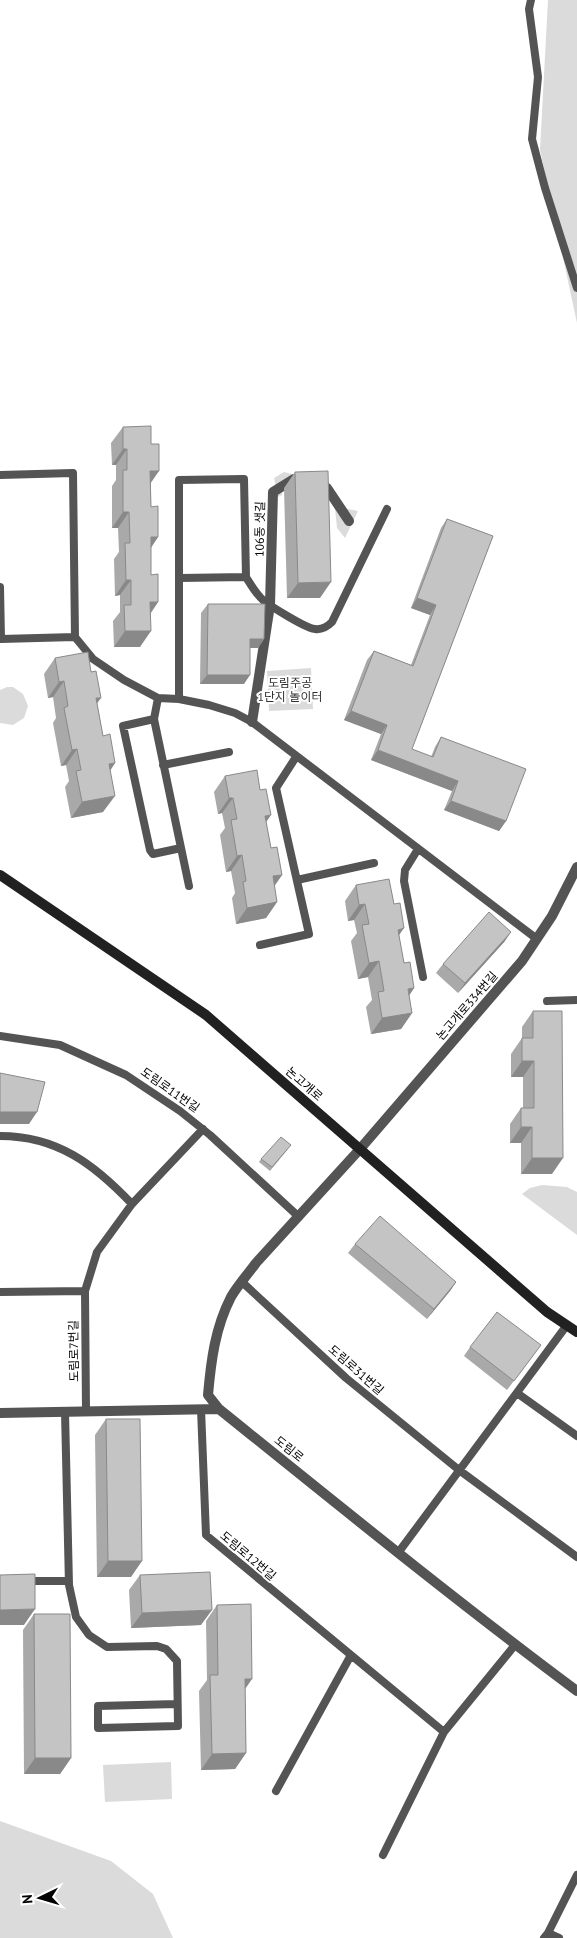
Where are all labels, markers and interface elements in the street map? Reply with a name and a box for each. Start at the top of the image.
street label: 106동 샛길 [252,501,267,557]
park label: 도림주공 1단지 놀이터 [258,675,322,704]
street label: 논고개로334번길 [433,968,500,1043]
street label: 논고개로 [283,1063,326,1104]
street label: 도림로11번길 [138,1064,203,1115]
street label: 도림로7번길 [65,1320,82,1382]
street label: 도림로31번길 [326,1342,387,1398]
street label: 도림로 [272,1432,307,1465]
street label: 도림로12번길 [217,1528,279,1583]
north arrow [15,1873,65,1923]
text: N [18,1894,36,1905]

